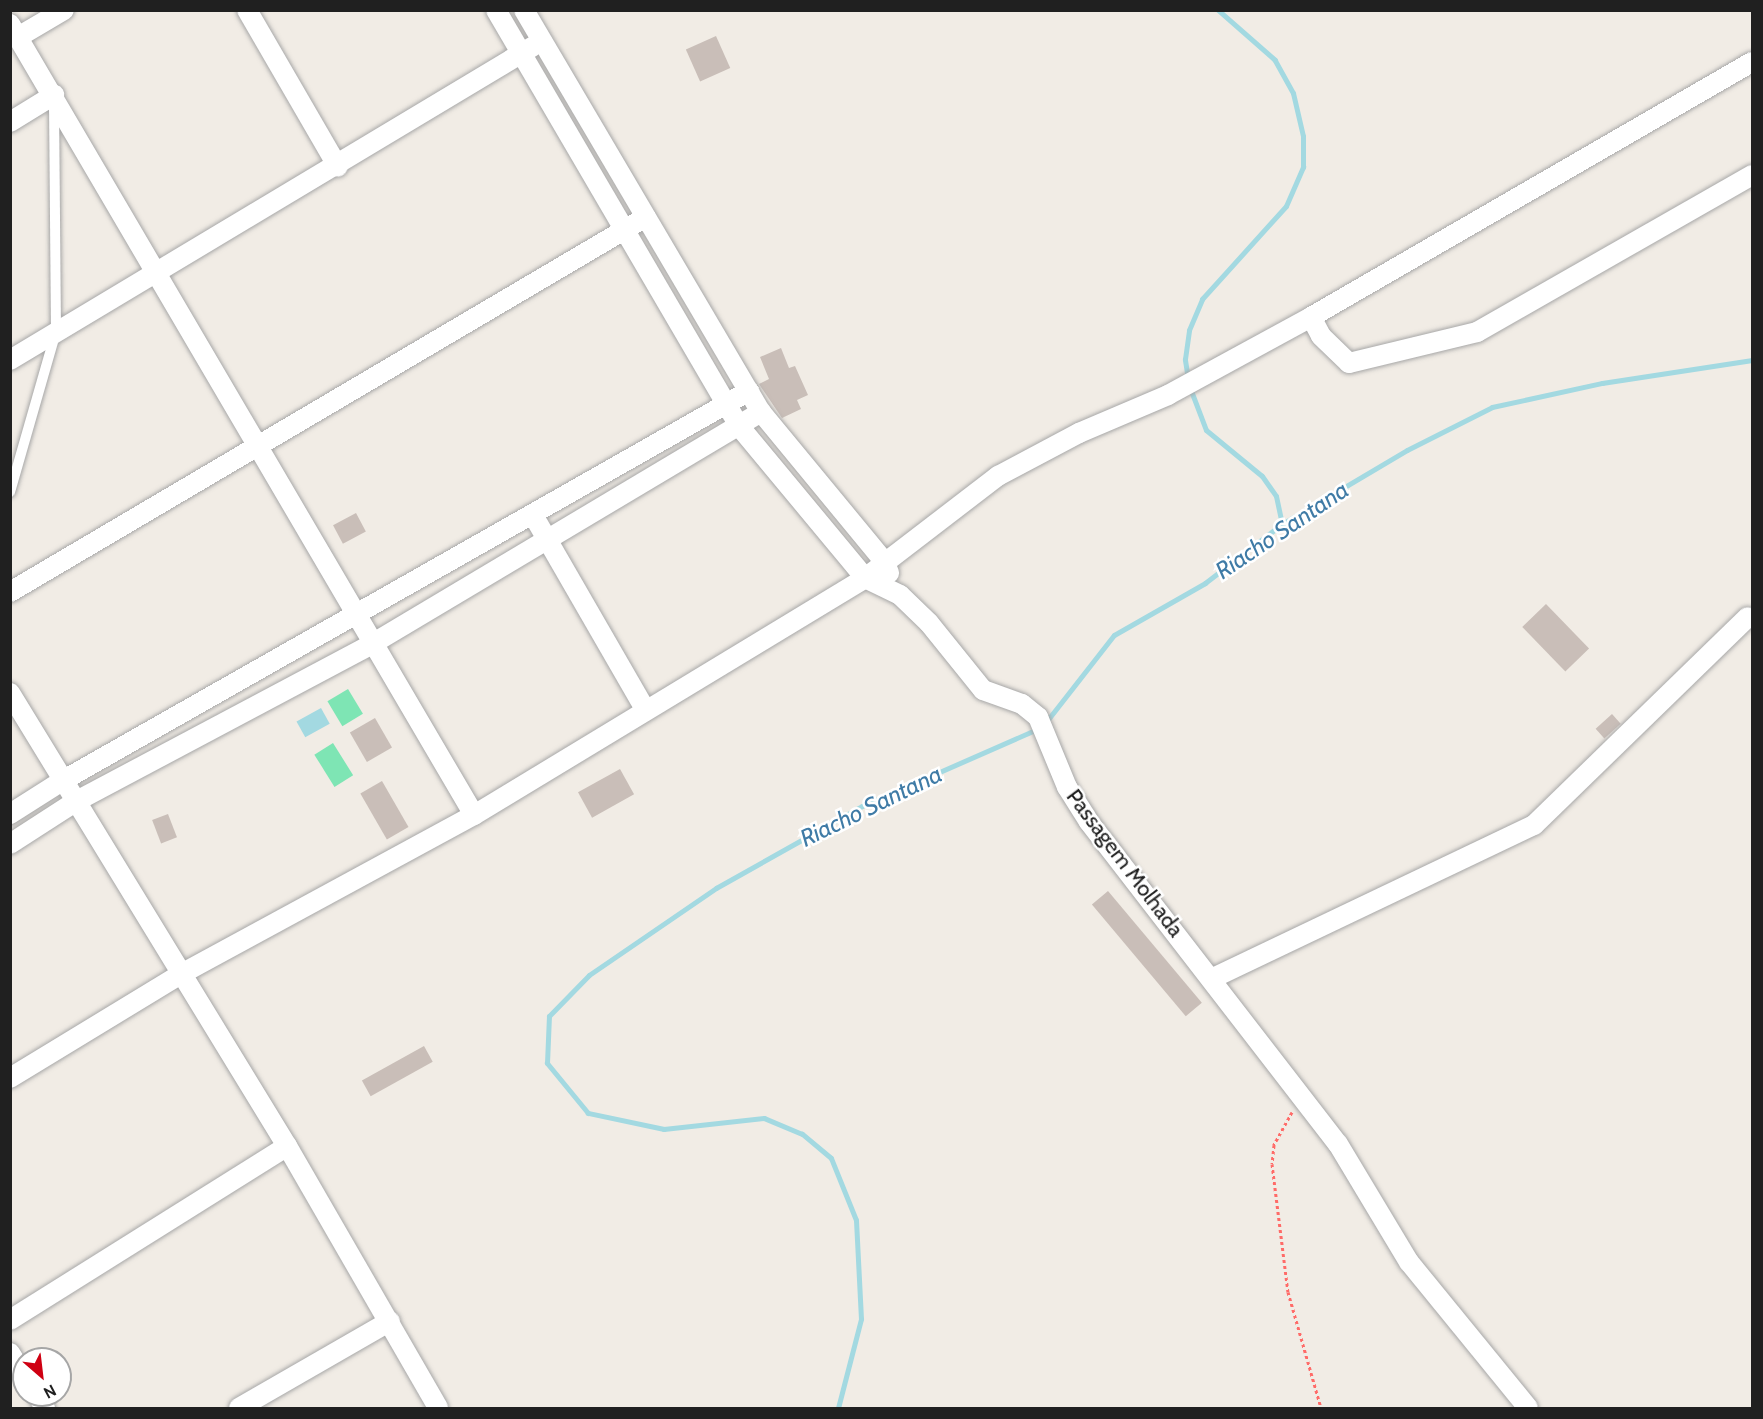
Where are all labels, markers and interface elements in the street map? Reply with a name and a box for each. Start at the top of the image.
water label: Riacho Santana [1210,475,1354,585]
water label: Riacho Santana [795,759,947,853]
street label: Passagem Molhada [1061,784,1189,942]
north arrow [12,1347,72,1407]
text: N [40,1381,59,1403]

